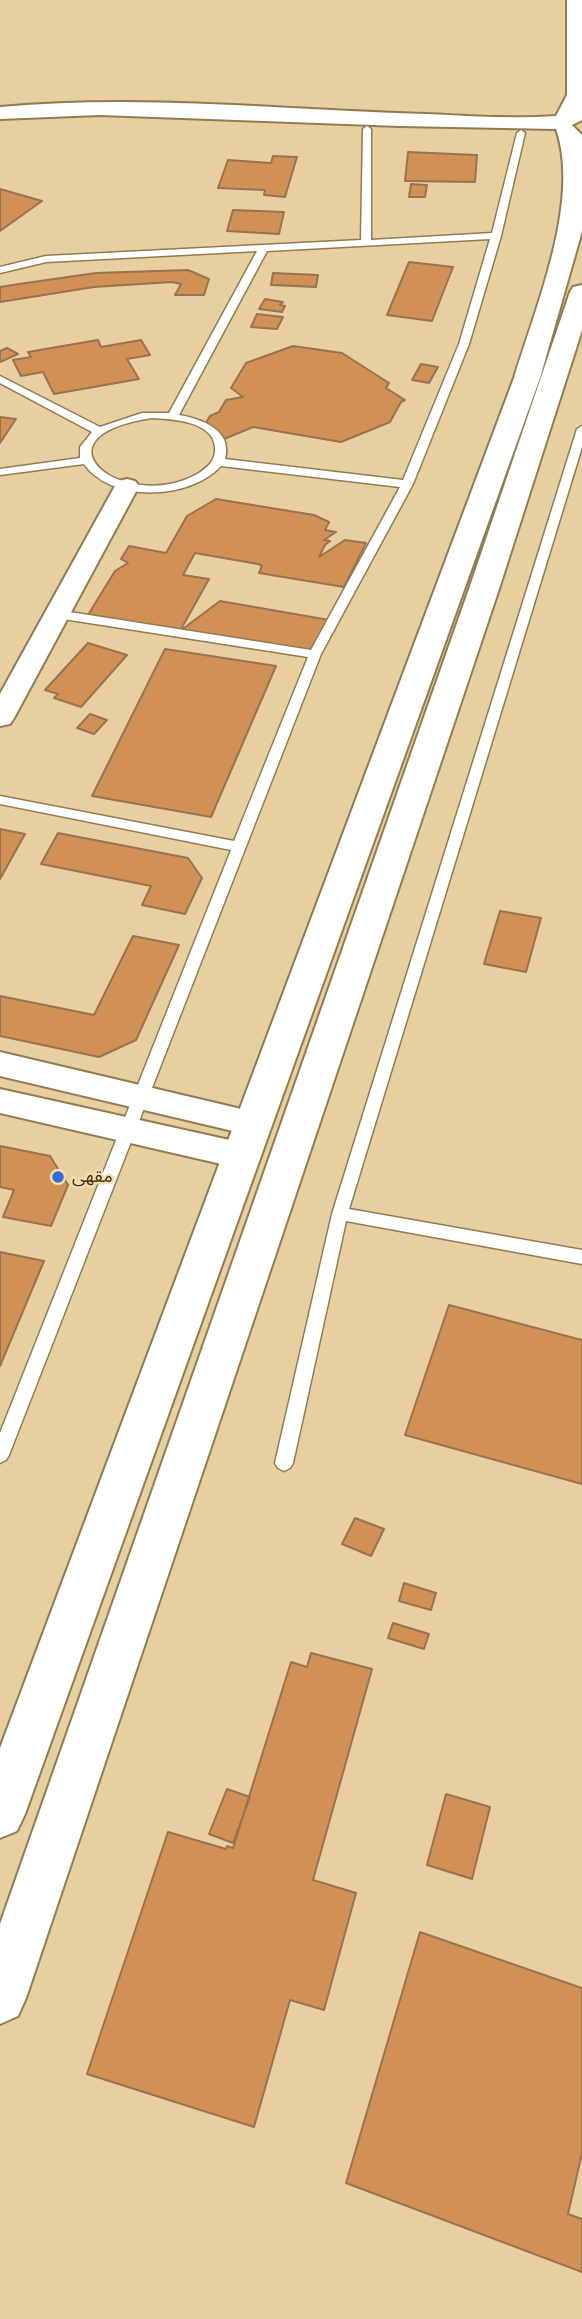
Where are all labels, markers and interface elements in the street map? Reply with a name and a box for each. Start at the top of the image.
place label: مقهى [72,1166,113,1188]
marker: مقهى [50,1169,66,1185]

